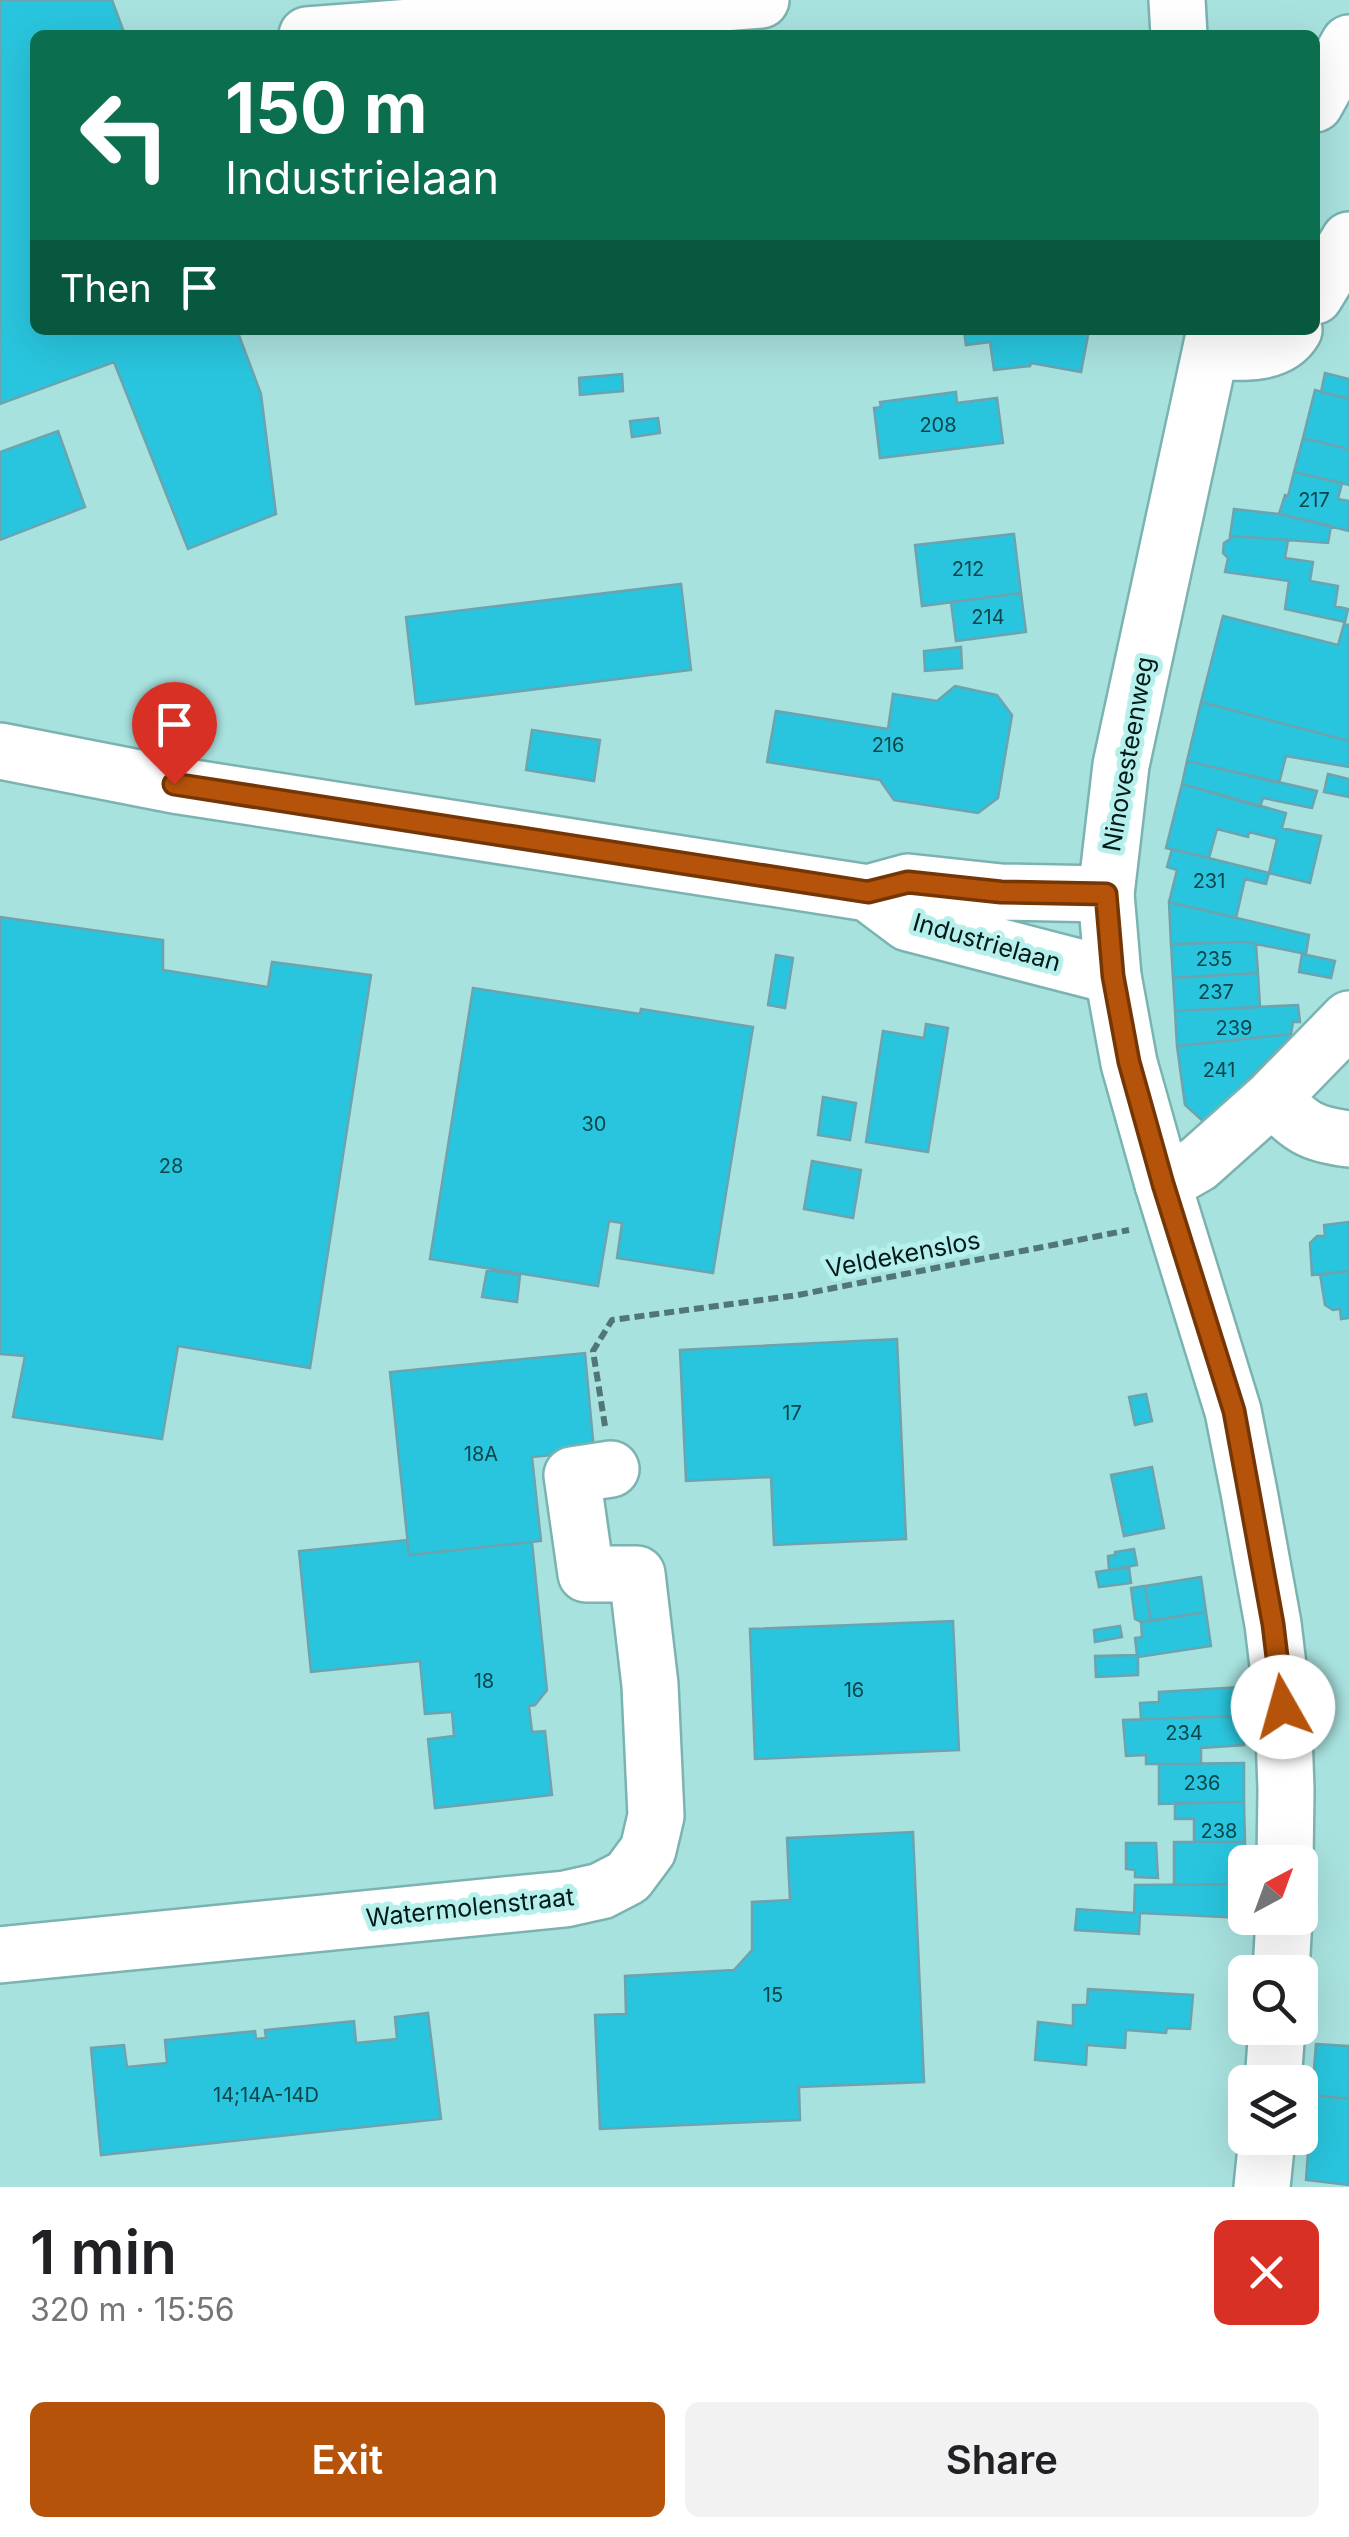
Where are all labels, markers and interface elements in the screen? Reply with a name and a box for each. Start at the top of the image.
text: 150 m [225,65,428,150]
icon: left [60,70,190,200]
text: Industrielaan [225,150,499,205]
icon: arrive [172,260,227,315]
text: Then [60,265,152,311]
house number: 208 [919,413,957,437]
house number: 217 [1298,488,1330,512]
house number: 212 [952,557,984,581]
house number: 214 [971,605,1005,629]
street label: Ninovesteenweg [1096,654,1160,854]
pin [132,682,217,785]
icon: arrive [147,697,202,752]
house number: 216 [872,733,904,757]
house number: 231 [1193,869,1225,893]
street label: Industrielaan [910,907,1064,977]
house number: 235 [1196,947,1232,971]
house number: 237 [1198,980,1234,1004]
house number: 239 [1216,1016,1252,1040]
house number: 241 [1203,1058,1235,1082]
house number: 30 [582,1112,606,1136]
house number: 28 [159,1154,183,1178]
street label: Veldekenslos [823,1224,983,1284]
house number: 17 [782,1401,802,1425]
house number: 18A [464,1442,498,1466]
position arrow [1231,1655,1335,1759]
house number: 18 [474,1669,494,1693]
house number: 16 [844,1678,864,1702]
house number: 234 [1165,1721,1203,1745]
house number: 236 [1184,1771,1220,1795]
house number: 238 [1201,1819,1237,1843]
north arrow [1228,1845,1318,1935]
map controls [1228,1845,1318,2155]
street label: Watermolenstraat [364,1881,576,1933]
button: search [1228,1955,1318,2045]
house number: 15 [763,1983,783,2007]
button: layers [1228,2065,1318,2155]
house number: 14;14A-14D [213,2083,319,2107]
text: 1 min [30,2216,177,2288]
button: close [1214,2220,1319,2325]
text: 320 m · 15:56 [30,2290,235,2329]
button: Exit [30,2402,665,2517]
button: Share [685,2402,1319,2517]

